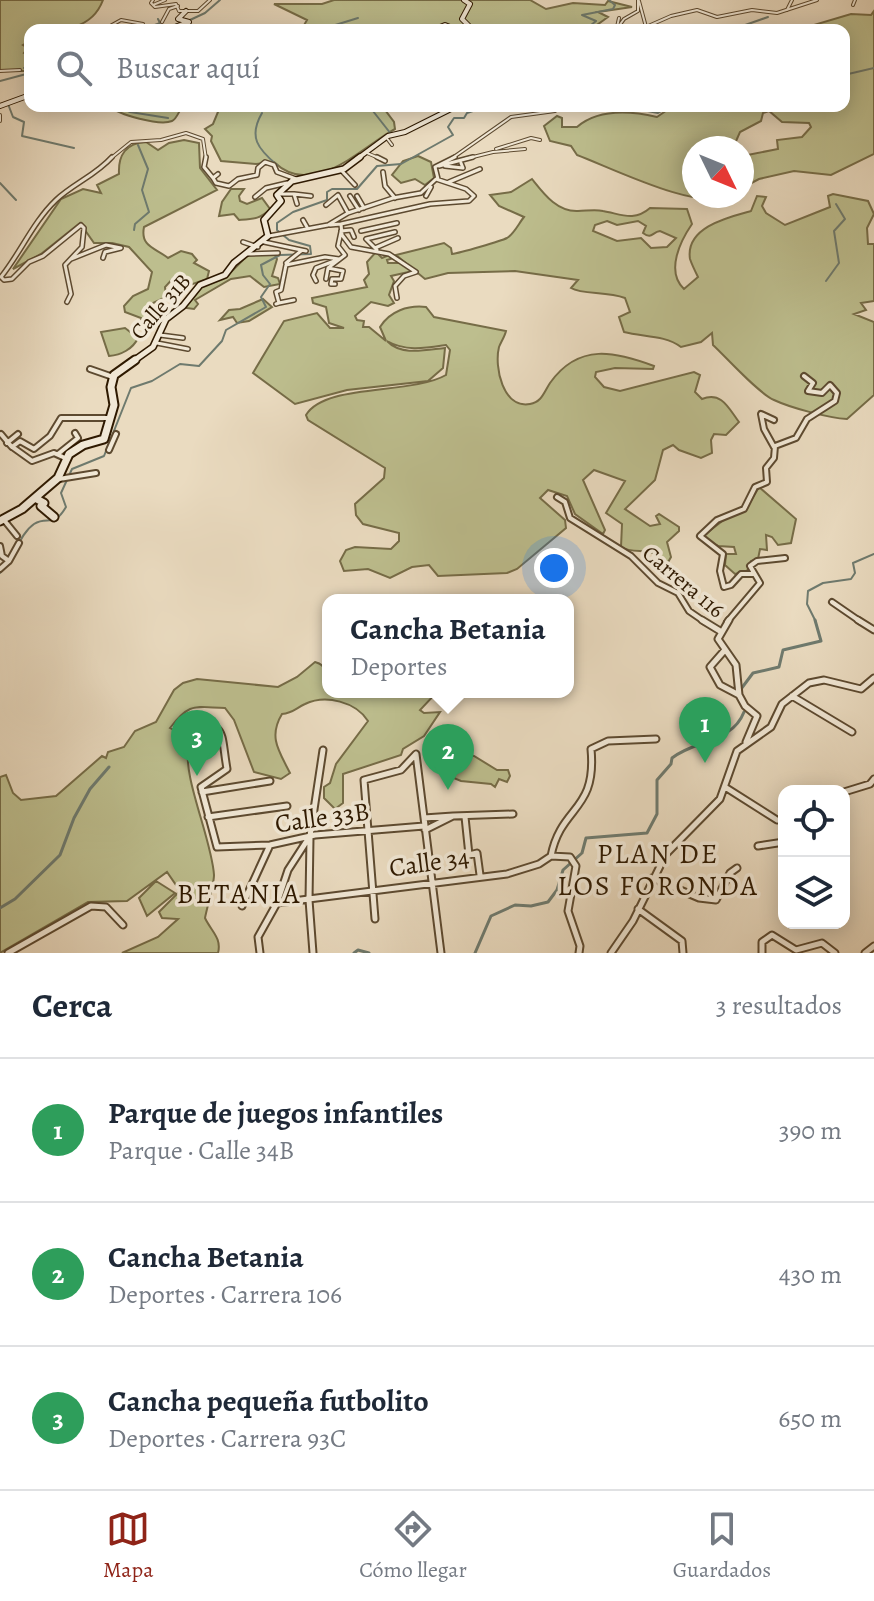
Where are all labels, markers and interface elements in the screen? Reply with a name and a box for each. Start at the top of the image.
search box [24,24,850,112]
icon: search [52,46,96,90]
text: Buscar aquí [116,48,260,88]
north arrow [682,136,754,208]
street label: Calle 31B [124,267,198,346]
street label: Carrera 116 [636,539,731,625]
your location [534,548,574,588]
popup [322,594,574,698]
text: Cancha Betania [350,609,546,649]
text: Deportes [350,649,447,684]
pin: 1 [679,697,731,763]
pin: 3 [171,710,223,776]
pin: 2 [422,724,474,790]
map controls [778,785,850,929]
button: locate [778,785,850,857]
street label: Calle 33B [273,794,372,841]
district label: PLAN DE LOS FORONDA [557,835,759,905]
street label: Calle 34 [387,840,472,885]
button: layers [778,857,850,929]
district label: BETANIA [177,875,301,913]
text: Cerca [32,982,113,1029]
text: 3 resultados [716,988,842,1023]
text: Parque de juegos infantiles [108,1093,443,1133]
text: 1 [53,1113,63,1148]
text: 390 m [779,1113,842,1148]
text: Parque · Calle 34B [108,1133,294,1168]
text: Cancha Betania [108,1237,304,1277]
text: 2 [52,1257,64,1292]
text: 430 m [779,1257,842,1292]
text: Deportes · Carrera 106 [108,1277,342,1312]
text: Cancha pequeña futbolito [108,1381,429,1421]
text: 3 [52,1401,64,1436]
text: 650 m [778,1401,842,1436]
text: Deportes · Carrera 93C [108,1421,346,1456]
tab: Mapa [103,1507,153,1585]
tab: Cómo llegar [359,1507,467,1585]
tab: Guardados [673,1507,771,1585]

